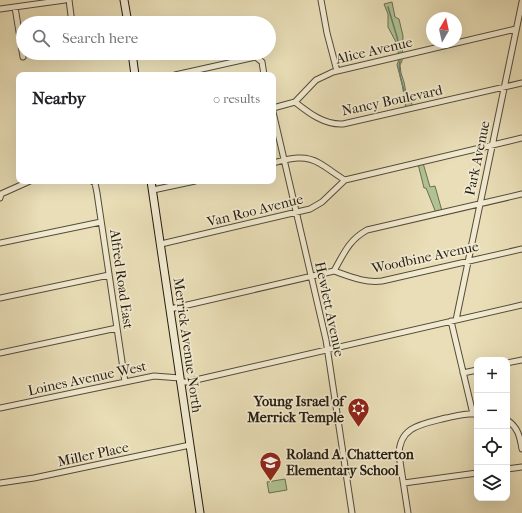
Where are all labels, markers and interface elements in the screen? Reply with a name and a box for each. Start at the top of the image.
north arrow [426,12,462,48]
search box [16,16,276,60]
icon: search [30,27,52,49]
text: Search here [62,29,138,47]
street label: Alice Avenue [333,33,414,68]
street label: Nancy Boulevard [340,81,444,119]
text: Nearby [32,88,86,108]
text: 0 results [213,91,260,106]
street label: Park Avenue [461,119,494,197]
street label: Van Roo Avenue [204,190,305,231]
street label: Alfred Road East [106,227,137,330]
street label: Woodbine Avenue [369,238,480,277]
street label: Hewlett Avenue [311,260,348,358]
street label: Merrick Avenue North [170,276,205,414]
map controls [474,357,510,501]
button: + [474,357,510,393]
street label: Loines Avenue West [26,358,148,399]
place label: Young Israel of Merrick Temple [246,393,347,426]
button: − [474,393,510,429]
synagogue icon: Young Israel of Merrick Temple [346,396,372,429]
button: locate [474,429,510,465]
street label: Miller Place [56,439,130,470]
place label: Roland A. Chatterton Elementary School [286,446,415,479]
school or university icon: Roland A. Chatterton Elementary School [258,449,284,482]
button: layers [474,465,510,501]

